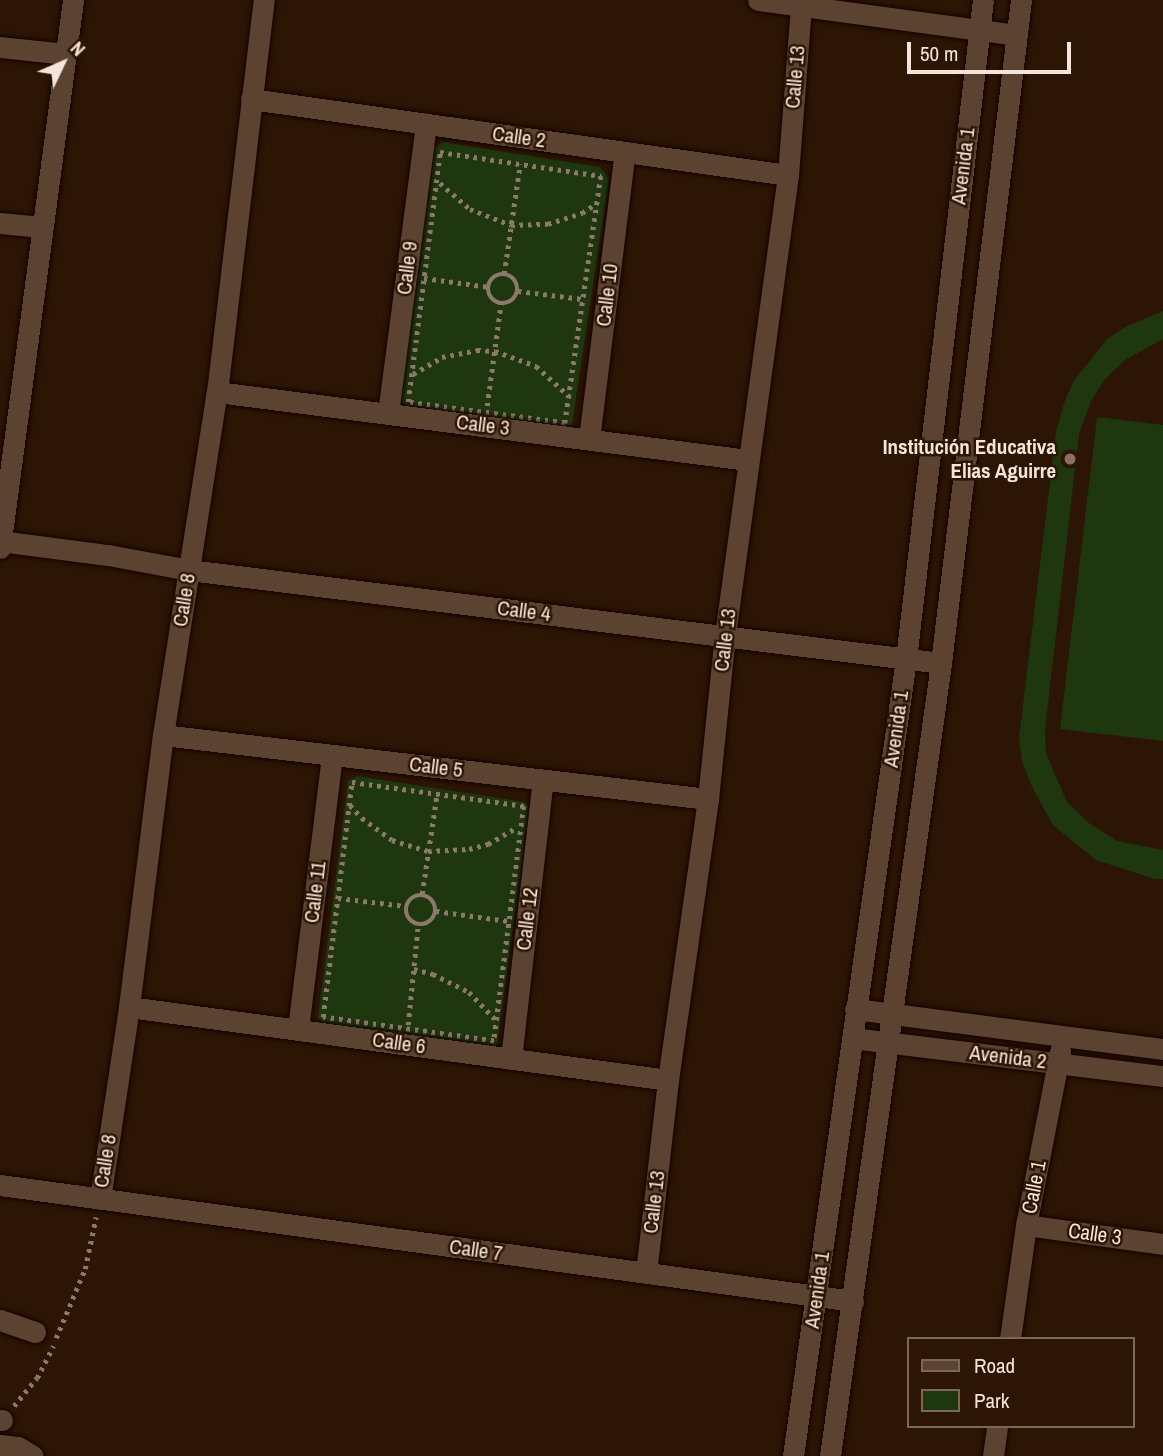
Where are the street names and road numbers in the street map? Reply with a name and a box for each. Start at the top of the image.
street label: Calle 13 [780,44,810,110]
street label: Calle 2 [491,121,547,153]
street label: Avenida 1 [946,126,980,206]
street label: Calle 9 [391,240,423,296]
street label: Calle 10 [591,262,623,328]
street label: Calle 3 [455,409,511,441]
street label: Calle 8 [167,572,201,628]
street label: Calle 4 [496,595,552,627]
street label: Calle 13 [709,607,741,673]
street label: Avenida 1 [878,689,914,769]
street label: Calle 5 [408,751,464,783]
street label: Calle 11 [299,860,331,924]
street label: Calle 12 [511,886,543,952]
street label: Calle 6 [371,1027,427,1059]
street label: Avenida 2 [968,1040,1048,1074]
street label: Calle 8 [88,1133,122,1189]
street label: Calle 1 [1017,1158,1051,1216]
street label: Calle 13 [638,1169,670,1235]
street label: Calle 3 [1067,1218,1123,1250]
street label: Calle 7 [448,1234,504,1266]
street label: Avenida 1 [799,1250,835,1330]

